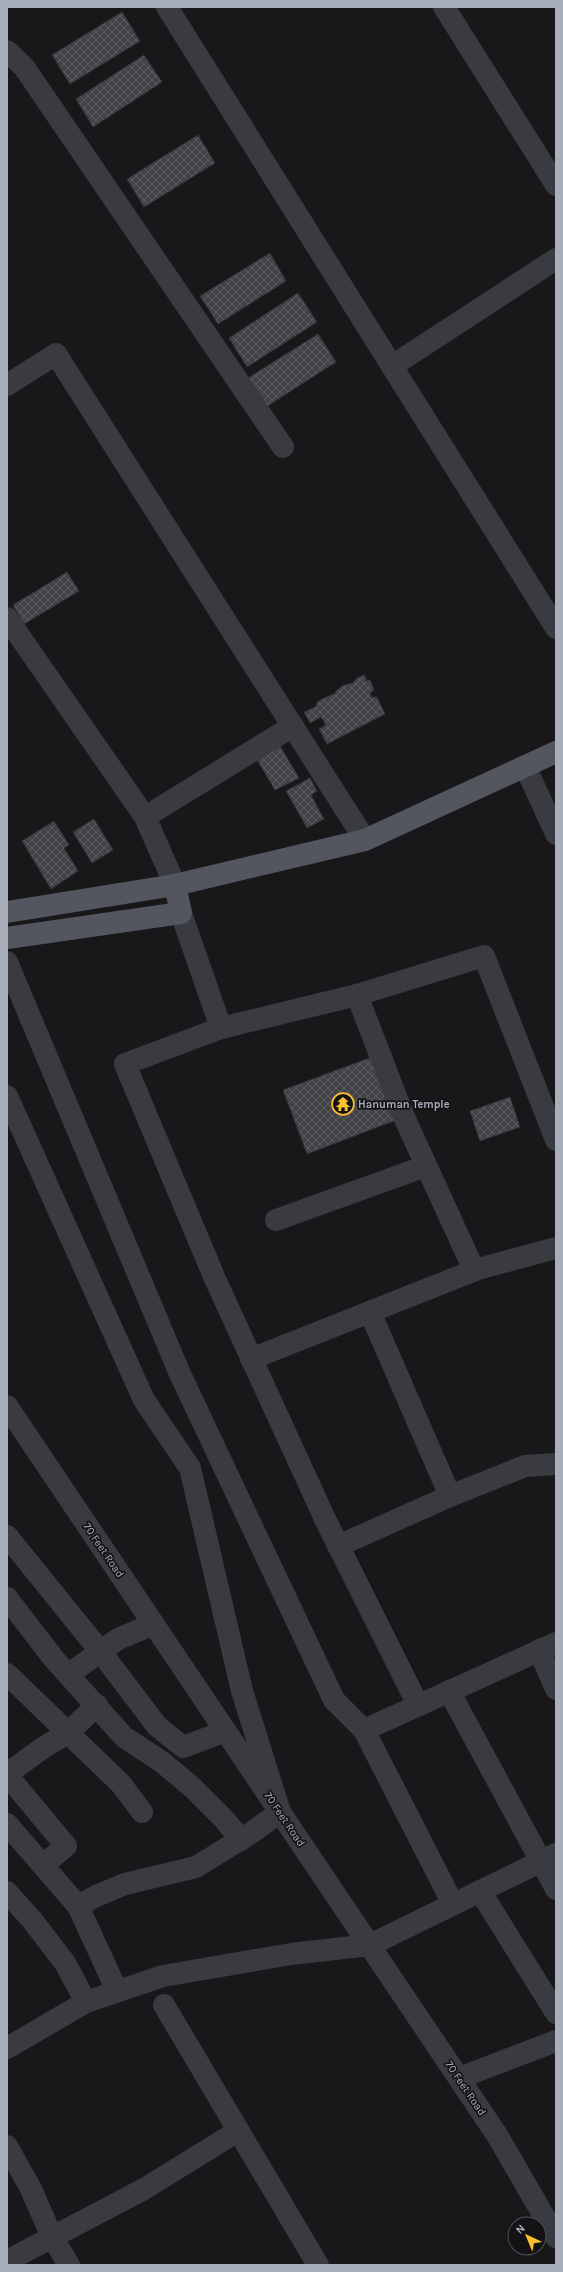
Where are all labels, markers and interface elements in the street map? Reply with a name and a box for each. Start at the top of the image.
temple icon: Hanuman Temple [330,1091,356,1117]
place label: Hanuman Temple [358,1098,450,1111]
street label: 70 Feet Road [81,1520,127,1580]
street label: 70 Feet Road [262,1789,308,1849]
street label: 70 Feet Road [443,2058,489,2118]
north arrow [507,2216,547,2256]
text: N [513,2222,528,2237]

